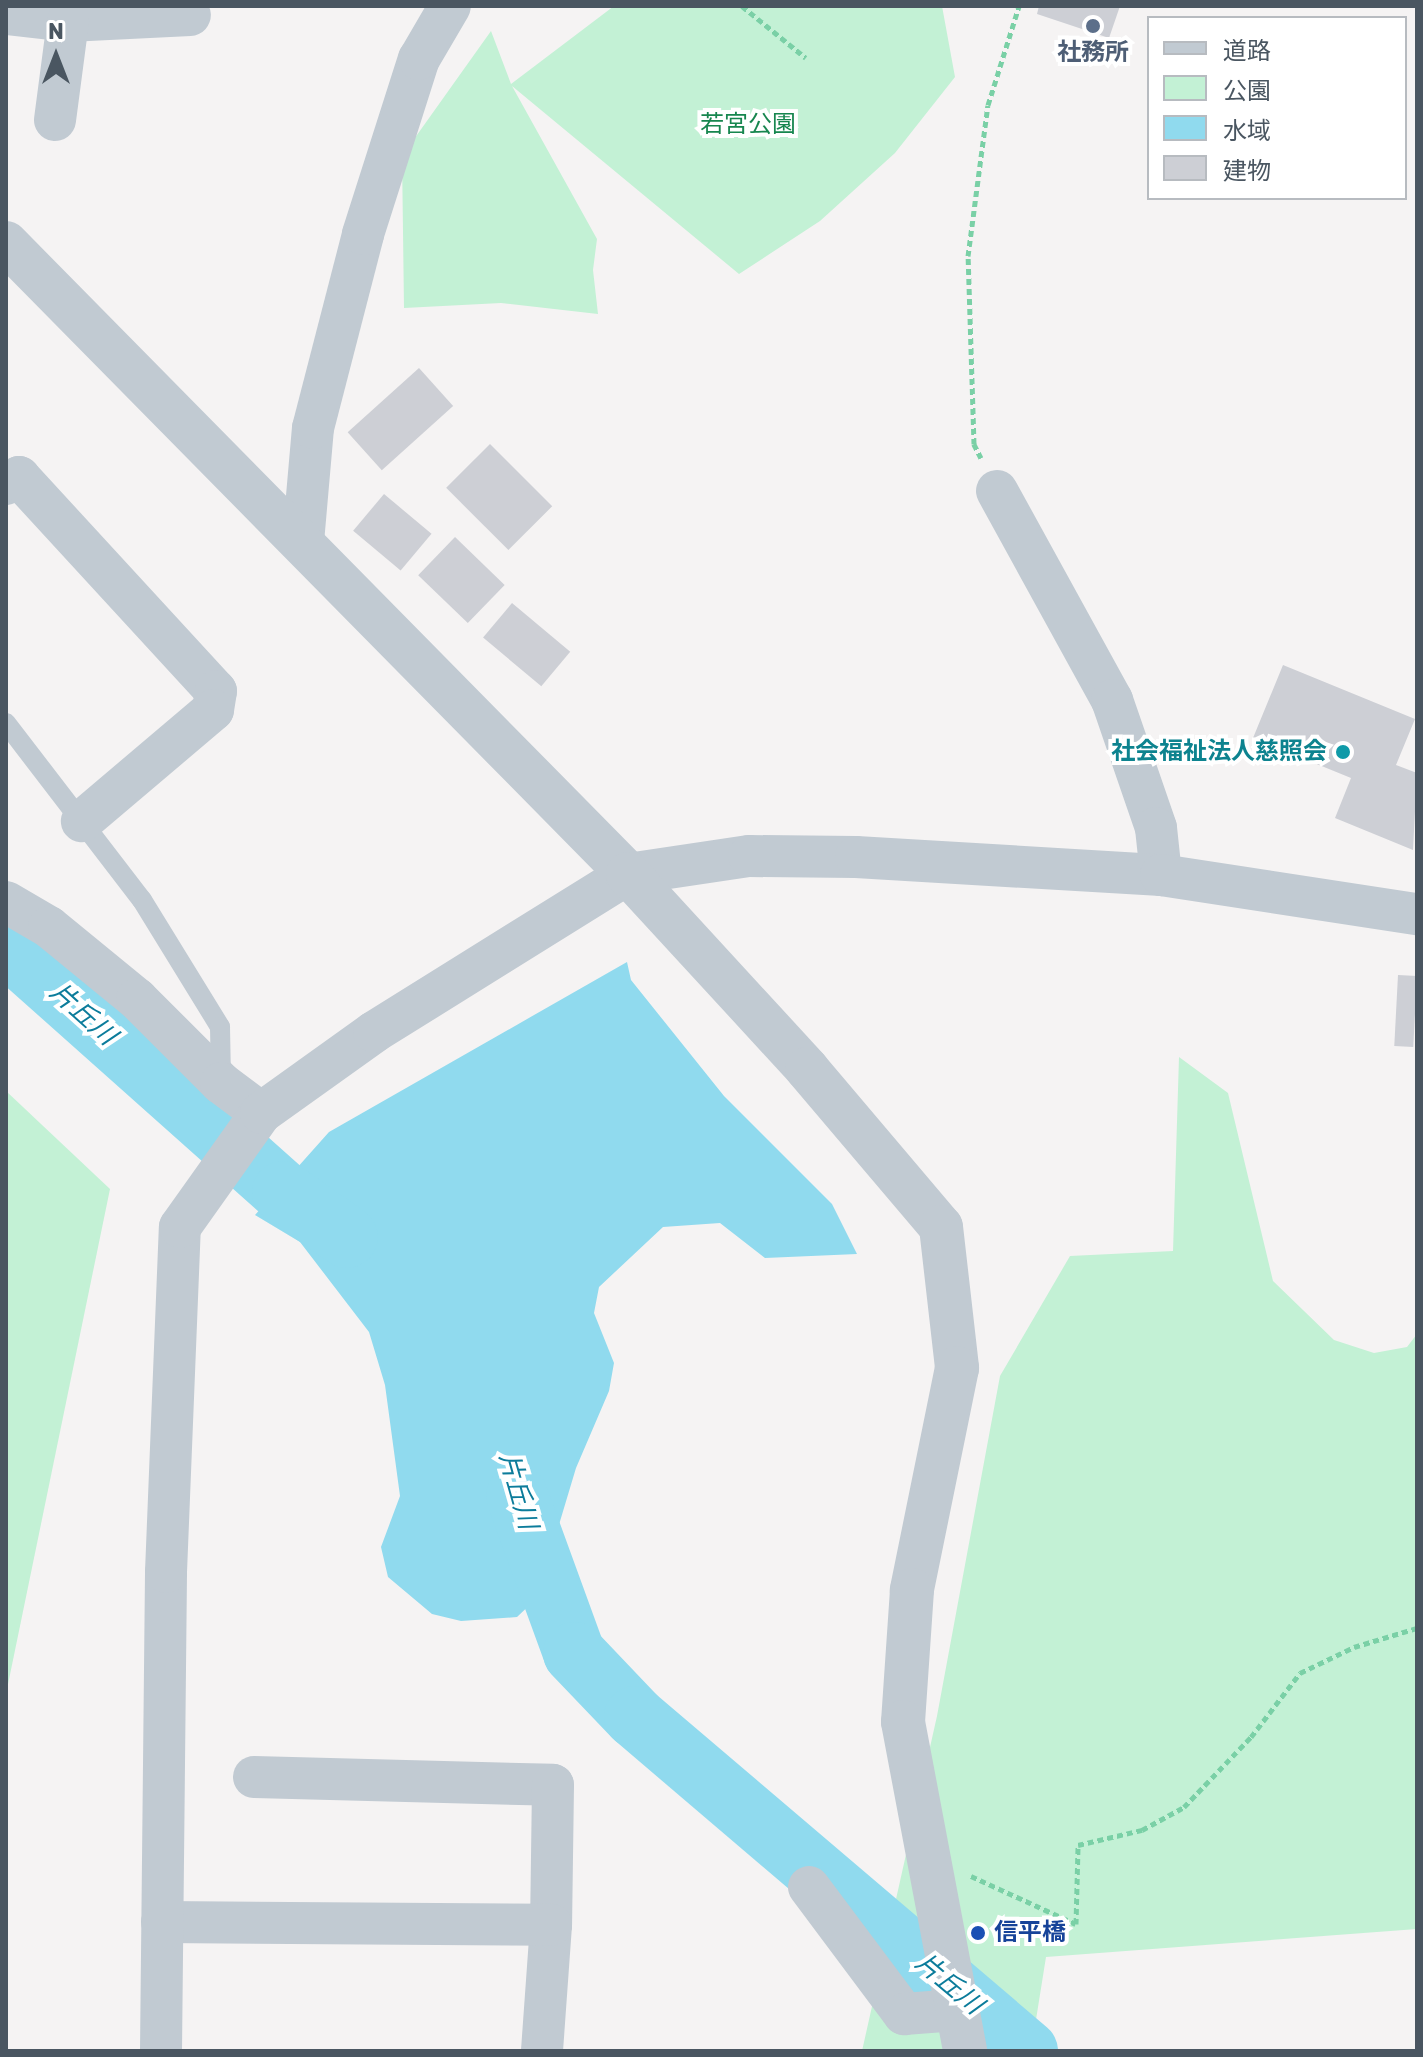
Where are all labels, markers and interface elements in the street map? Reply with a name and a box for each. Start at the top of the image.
north arrow [16,16,96,96]
legend [1147,16,1407,200]
marker: 社務所 [1084,17,1102,35]
text: N [48,18,64,45]
text: 道路 [1223,37,1271,65]
place label: 社務所 [1057,39,1129,67]
text: 公園 [1223,77,1271,105]
park label: 若宮公園 [700,111,796,139]
text: 水域 [1223,117,1271,145]
text: 建物 [1223,157,1271,185]
place label: 社会福祉法人慈照会 [1111,738,1327,766]
marker: 社会福祉法人慈照会 [1334,743,1352,761]
water label: 片丘川 [44,976,122,1052]
water label: 片丘川 [492,1449,544,1533]
place label: 信平橋 [994,1919,1066,1947]
marker: 信平橋 [969,1924,987,1942]
water label: 片丘川 [909,1947,989,2021]

